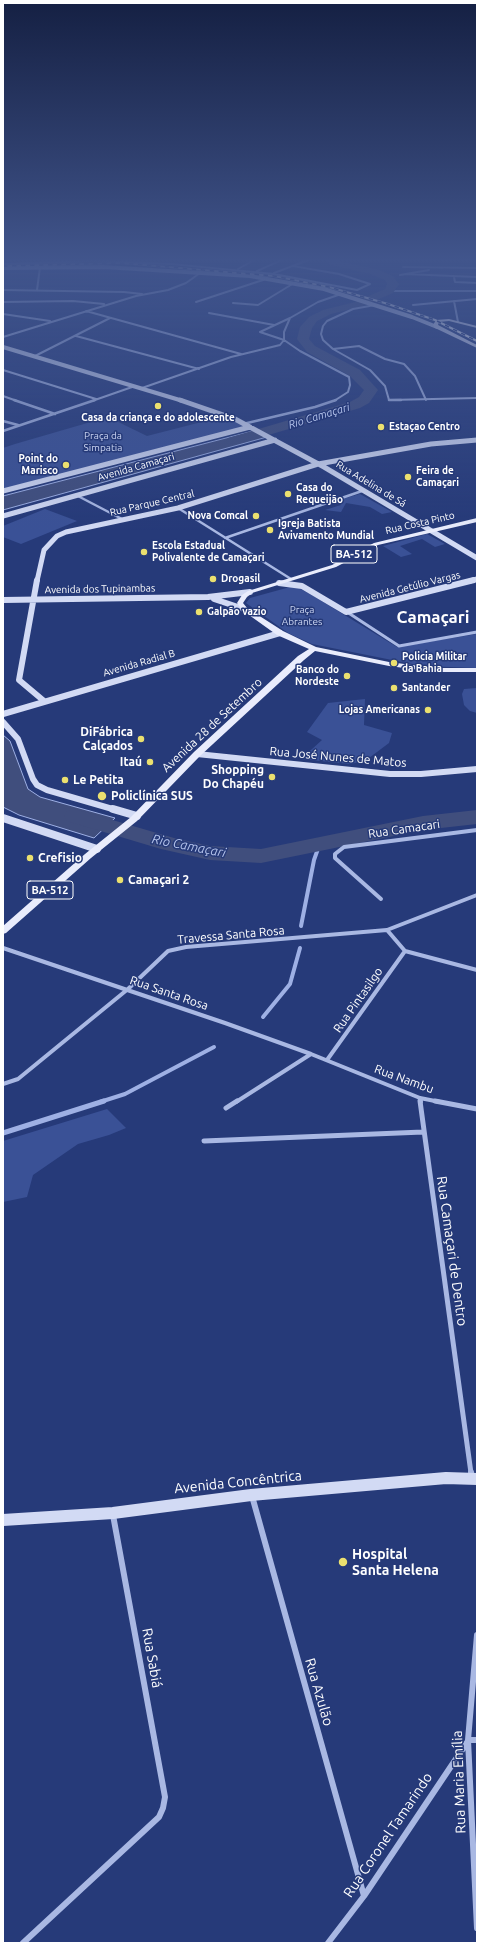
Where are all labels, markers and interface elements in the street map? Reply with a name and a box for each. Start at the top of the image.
water label: Rio Camaçari [287,400,351,432]
marker: Casa da criança e do adolescente [153,401,163,411]
place label: Casa da criança e do adolescente [81,412,235,424]
place label: Estaçao Centro [389,421,460,433]
marker: Estaçao Centro [376,422,386,432]
park label: Praça da Simpatia [84,430,122,454]
street label: Avenida Camaçari [96,450,176,484]
place label: Point do Marisco [18,453,58,476]
street label: Rua Adelina de Sá [334,458,408,510]
marker: Point do Marisco [61,460,71,470]
place label: Feira de Camaçari [416,465,459,488]
marker: Feira de Camaçari [403,472,413,482]
place label: Casa do Requeijão [296,482,343,506]
street label: Rua Parque Central [109,487,195,519]
marker: Casa do Requeijão [283,489,293,499]
street label: Rua Costa Pinto [384,509,456,537]
place label: Nova Comcal [187,510,248,522]
marker: Nova Comcal [251,511,261,521]
place label: Igreja Batista Avivamento Mundial [278,518,374,542]
marker: Igreja Batista Avivamento Mundial [265,525,275,535]
place label: Escola Estadual Polivalente de Camaçari [152,540,265,564]
road number: BA-512 [331,545,377,563]
marker: Escola Estadual Polivalente de Camaçari [139,547,149,557]
street label: Avenida Getúlio Vargas [358,569,462,605]
place label: Drogasil [221,573,260,585]
marker: Drogasil [208,574,218,584]
street label: Avenida dos Tupinambas [45,582,155,596]
park label: Praça Abrantes [282,604,322,628]
place label: Galpão vazio [207,606,267,618]
marker: Galpão vazio [194,607,204,617]
district label: Camaçari [396,607,470,627]
street label: Avenida Radial B [102,647,176,679]
place label: Policia Militar da Bahia [402,651,467,674]
marker: Policia Militar da Bahia [389,658,399,668]
place label: Banco do Nordeste [295,664,339,688]
marker: Banco do Nordeste [342,671,352,681]
street label: Avenida 28 de Setembro [159,675,265,775]
place label: Santander [402,682,450,694]
marker: Santander [389,683,399,693]
place label: Lojas Americanas [339,704,420,716]
marker: Lojas Americanas [423,705,433,715]
place label: DiFábrica Calçados [80,725,133,753]
marker: DiFábrica Calçados [136,734,146,744]
street label: Rua José Nunes de Matos [269,744,407,770]
place label: Itaú [120,755,142,769]
marker: Itaú [145,757,155,767]
place label: Shopping Do Chapéu [203,763,264,791]
marker: Shopping Do Chapéu [267,772,277,782]
place label: Le Petita [73,773,124,787]
marker: Le Petita [60,775,70,785]
place label: Policlínica SUS [111,789,193,803]
marker: Policlínica SUS [96,790,108,802]
street label: Rua Camacari [367,817,441,841]
water label: Rio Camaçari [151,831,227,861]
place label: Crefisio [38,851,82,865]
marker: Crefisio [25,853,35,863]
place label: Camaçari 2 [128,873,189,887]
marker: Camaçari 2 [115,875,125,885]
road number: BA-512 [27,881,73,899]
street label: Travessa Santa Rosa [177,923,285,947]
street label: Rua Pintasilgo [330,965,386,1035]
street label: Rua Santa Rosa [128,973,210,1013]
street label: Rua Nambu [372,1062,436,1096]
street label: Rua Camaçari de Dentro [433,1175,471,1327]
street label: Avenida Concêntrica [173,1467,303,1497]
place label: Hospital Santa Helena [352,1546,439,1578]
marker: Hospital Santa Helena [337,1556,349,1568]
street label: Rua Sabiá [138,1627,166,1689]
street label: Rua Azulão [301,1656,337,1728]
street label: Rua Maria Emília [449,1730,469,1834]
street label: Rua Coronel Tamarindo [340,1769,436,1901]

